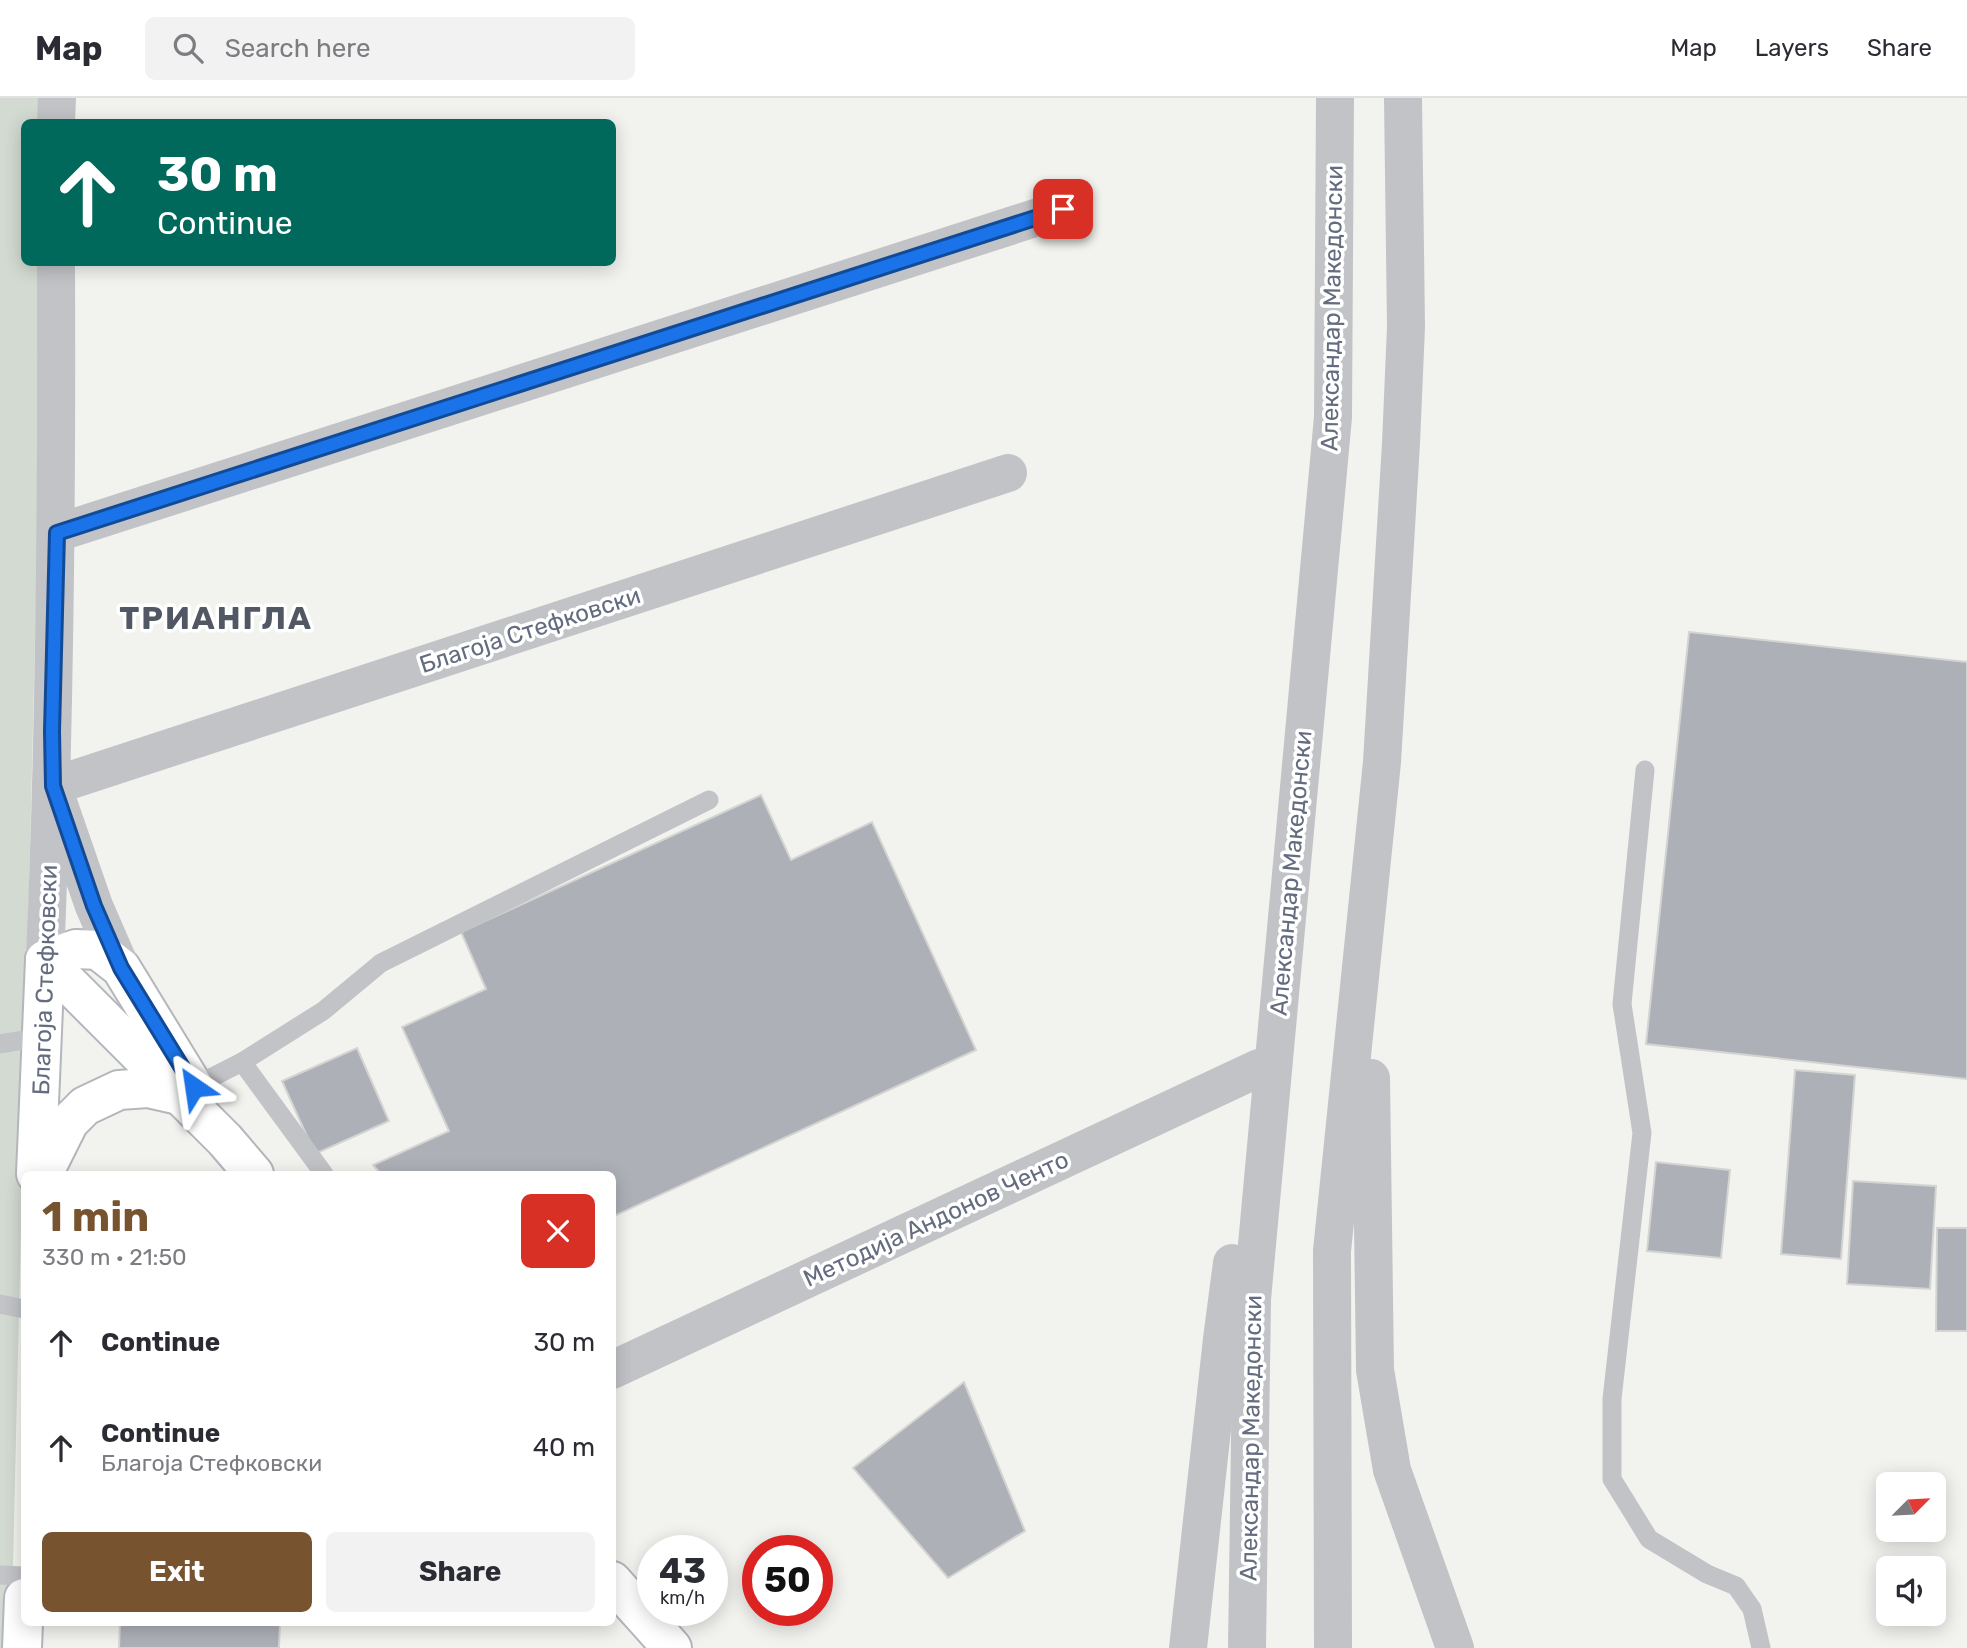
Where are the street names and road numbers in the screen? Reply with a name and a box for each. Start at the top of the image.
street label: Александар Македонски [1316,165,1348,451]
street label: Благоја Стефковски [416,581,644,679]
street label: Александар Македонски [1265,729,1317,1017]
street label: Благоја Стефковски [27,864,63,1096]
street label: Методија Андонов Ченто [799,1145,1073,1293]
street label: Александар Македонски [1235,1295,1267,1581]

